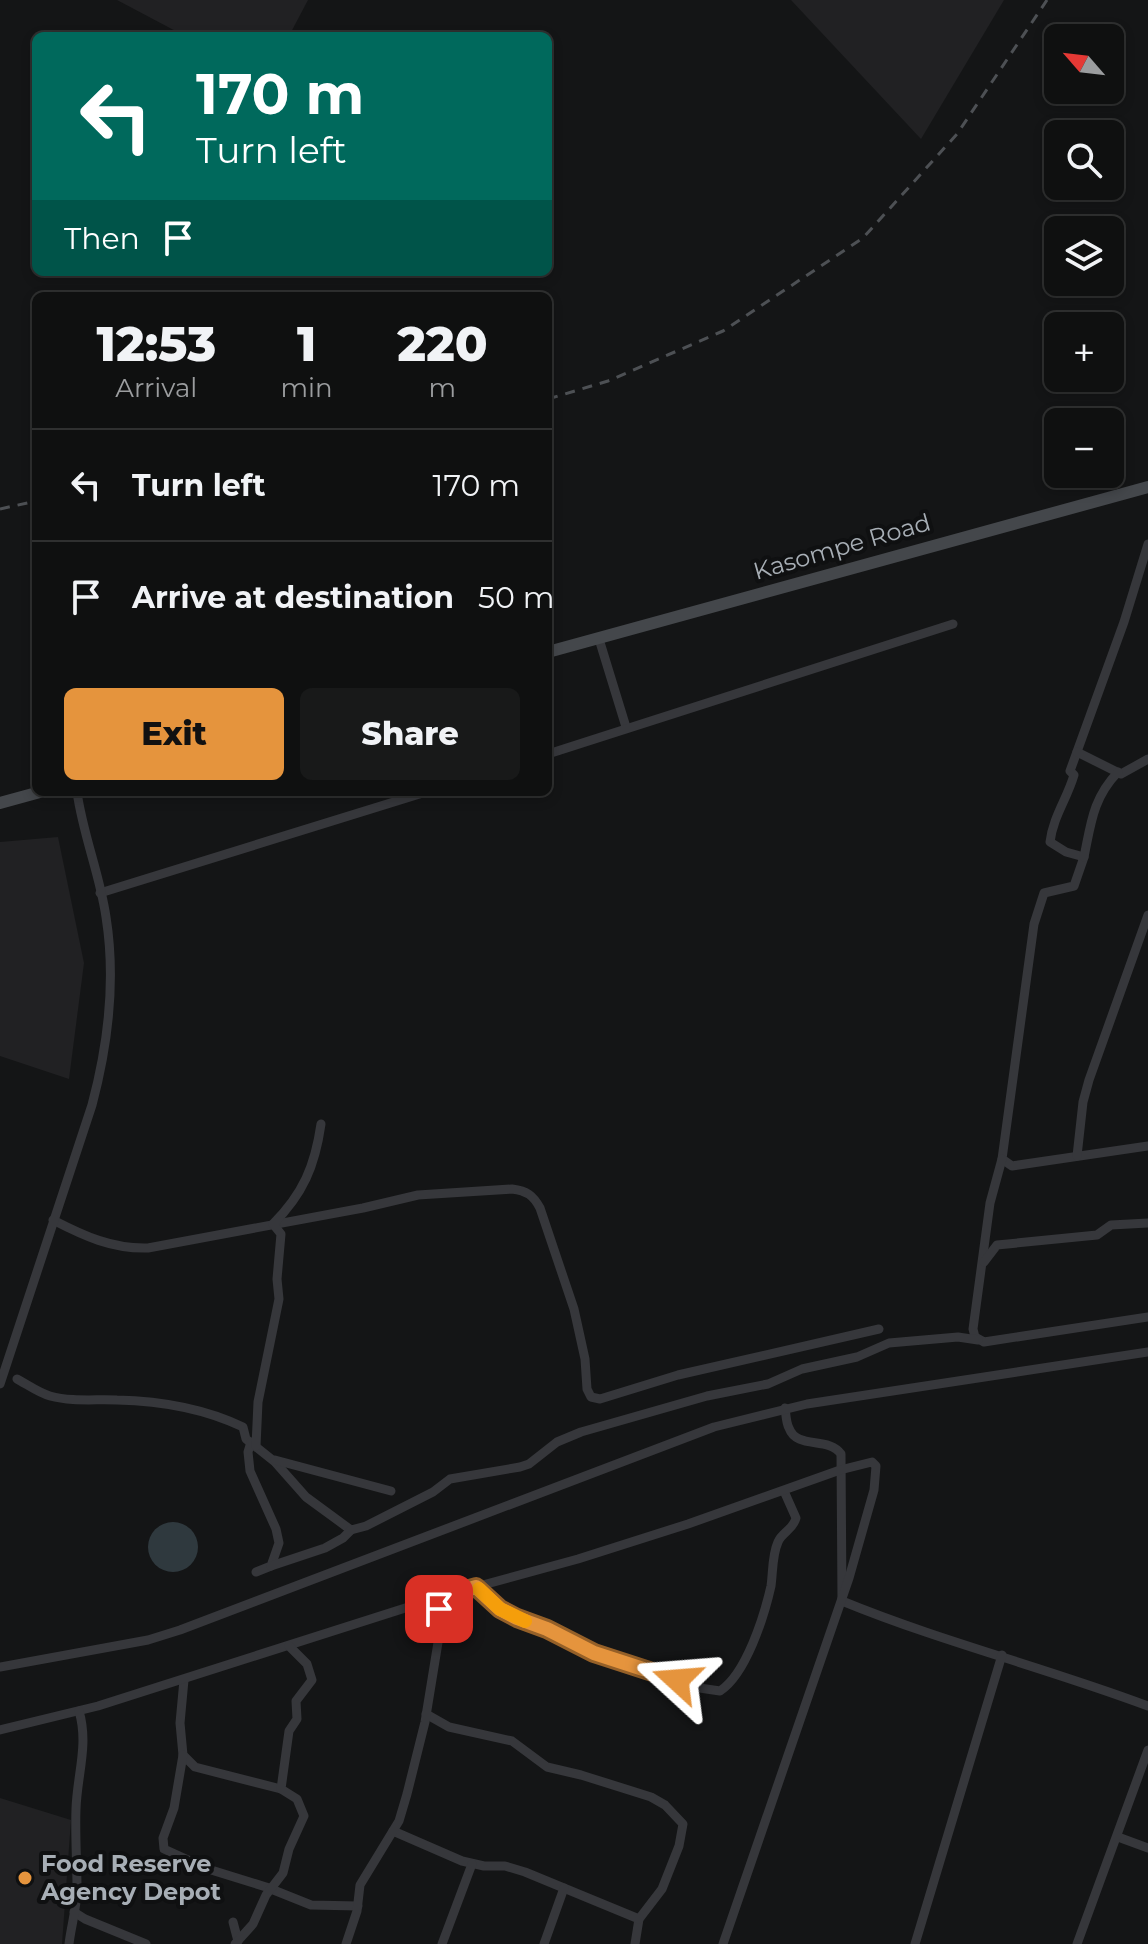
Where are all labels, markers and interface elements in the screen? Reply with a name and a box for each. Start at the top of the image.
north arrow [1044,24,1124,104]
map controls [1044,24,1124,488]
text: 170 m [196,60,364,128]
icon: left [64,64,168,168]
button: search [1044,120,1124,200]
text: Turn left [196,128,347,172]
icon: arrive [156,216,200,260]
button: layers [1044,216,1124,296]
text: Then [64,220,140,257]
button: + [1044,312,1124,392]
text: 12:53 [96,315,216,373]
text: 1 [297,315,316,373]
text: 220 [397,315,488,373]
text: Arrival [115,372,197,404]
text: min [281,372,333,404]
text: m [429,372,456,404]
button: − [1044,408,1124,488]
icon: left [64,463,108,507]
text: Turn left [132,467,265,504]
text: 170 m [433,467,520,504]
street label: Kasompe Road [750,507,934,586]
icon: arrive [64,575,108,619]
text: Arrive at destination [132,579,454,616]
text: 50 m [478,579,555,616]
button: Exit [64,688,284,780]
button: Share [300,688,520,780]
pin [405,1575,473,1643]
icon: arrive [417,1587,461,1631]
position arrow [635,1638,719,1722]
place label: Food Reserve Agency Depot [40,1849,221,1906]
marker: Food Reserve Agency Depot [16,1869,34,1887]

